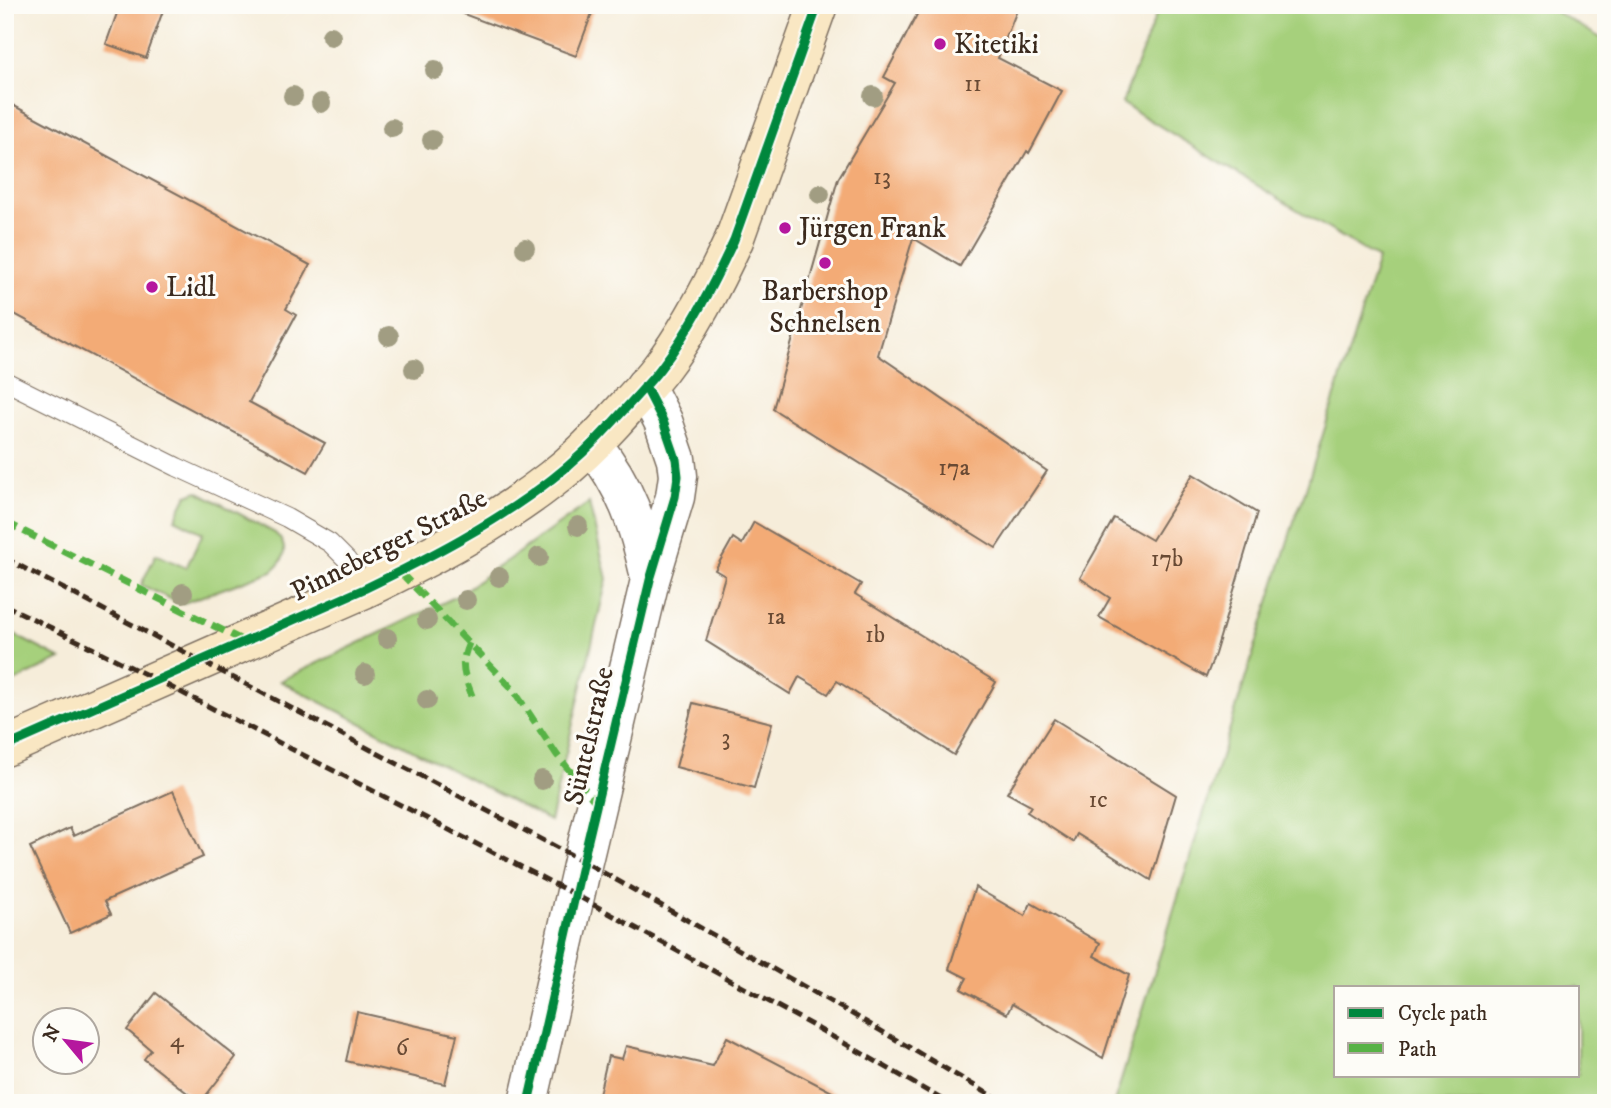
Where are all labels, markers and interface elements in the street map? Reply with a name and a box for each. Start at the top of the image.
place label: Kitetiki [954,27,1039,62]
marker: Kitetiki [932,36,948,52]
house number: 11 [964,69,982,99]
house number: 13 [873,162,891,192]
place label: Jürgen Frank [796,211,946,246]
marker: Jürgen Frank [777,220,793,236]
marker: Barbershop Schnelsen [817,255,833,271]
place label: Lidl [166,270,216,305]
place label: Barbershop Schnelsen [762,274,888,341]
marker: Lidl [144,279,160,295]
house number: 17a [938,453,971,483]
street label: Pinneberger Straße [285,480,493,610]
house number: 17b [1151,544,1183,574]
house number: 1a [766,602,786,632]
house number: 1b [865,620,885,650]
street label: Süntelstraße [556,663,622,809]
house number: 3 [722,723,730,753]
house number: 1c [1088,785,1108,815]
legend [1334,986,1580,1076]
text: Cycle path [1398,1001,1487,1027]
north arrow [32,1006,102,1076]
text: N [39,1021,66,1046]
house number: 4 [170,1025,185,1055]
house number: 6 [396,1033,410,1063]
text: Path [1398,1037,1437,1063]

